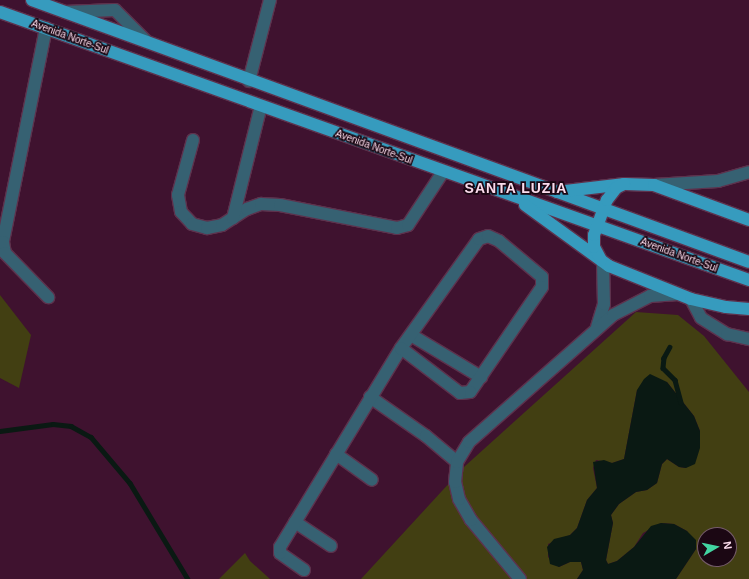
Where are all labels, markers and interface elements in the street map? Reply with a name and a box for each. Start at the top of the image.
street label: Avenida Norte-Sul [30,18,110,56]
street label: Avenida Norte-Sul [334,128,414,166]
district label: SANTA LUZIA [464,180,568,196]
street label: Avenida Norte-Sul [639,236,719,274]
north arrow [697,527,737,567]
text: N [721,540,734,550]

